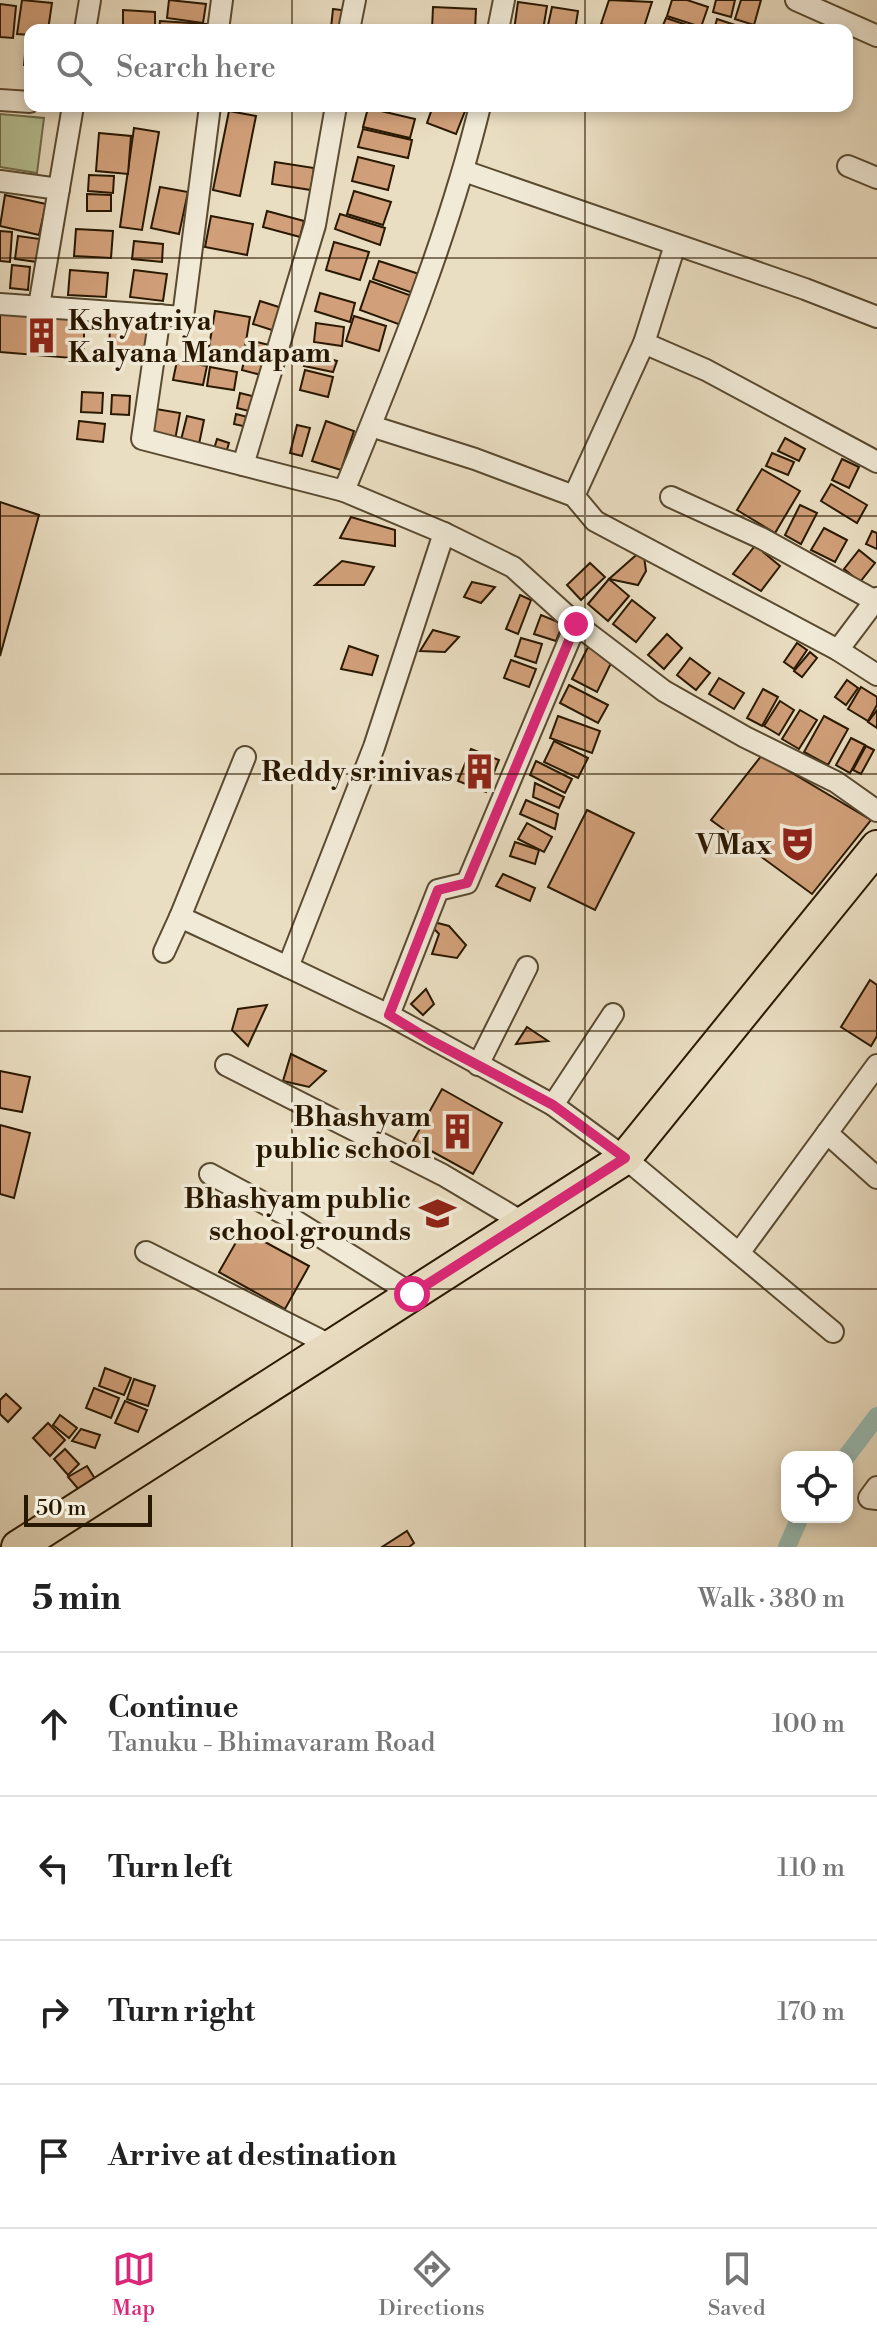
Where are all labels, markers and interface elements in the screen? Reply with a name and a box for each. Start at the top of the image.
search box [24,24,853,112]
icon: search [52,46,96,90]
text: Search here [116,49,276,87]
place label: Kshyatriya Kalyana Mandapam [68,304,332,371]
building icon: Kshyatriya Kalyana Mandapam [23,317,61,355]
route end [558,606,594,642]
building icon: Reddy srinivas [460,752,498,790]
place label: Reddy srinivas [261,755,453,790]
theatre icon: VMax [779,825,817,863]
place label: VMax [695,828,773,863]
place label: Bhashyam public school [255,1100,432,1167]
building icon: Bhashyam public school [438,1113,476,1151]
place label: Bhashyam public school grounds [184,1182,411,1249]
school or university icon: Bhashyam public school grounds [418,1195,456,1233]
route start [394,1276,430,1312]
map controls [781,1451,853,1523]
button: locate [781,1451,853,1523]
scale bar [24,1491,152,1527]
text: 50 m [36,1495,87,1522]
text: 5 min [32,1578,121,1620]
text: Walk · 380 m [698,1583,845,1615]
text: Continue [108,1689,239,1727]
icon: ahead [32,1702,76,1746]
text: 100 m [772,1708,845,1740]
text: Tanuku - Bhimavaram Road [108,1727,435,1759]
icon: left [32,1846,76,1890]
text: Turn left [108,1849,232,1887]
text: 110 m [777,1852,845,1884]
icon: right [32,1990,76,2034]
text: Turn right [108,1993,255,2031]
text: 170 m [777,1996,845,2028]
icon: arrive [32,2134,76,2178]
text: Arrive at destination [108,2137,397,2175]
tab: Map [112,2247,156,2322]
tab: Directions [379,2247,485,2322]
tab: Saved [708,2247,765,2322]

